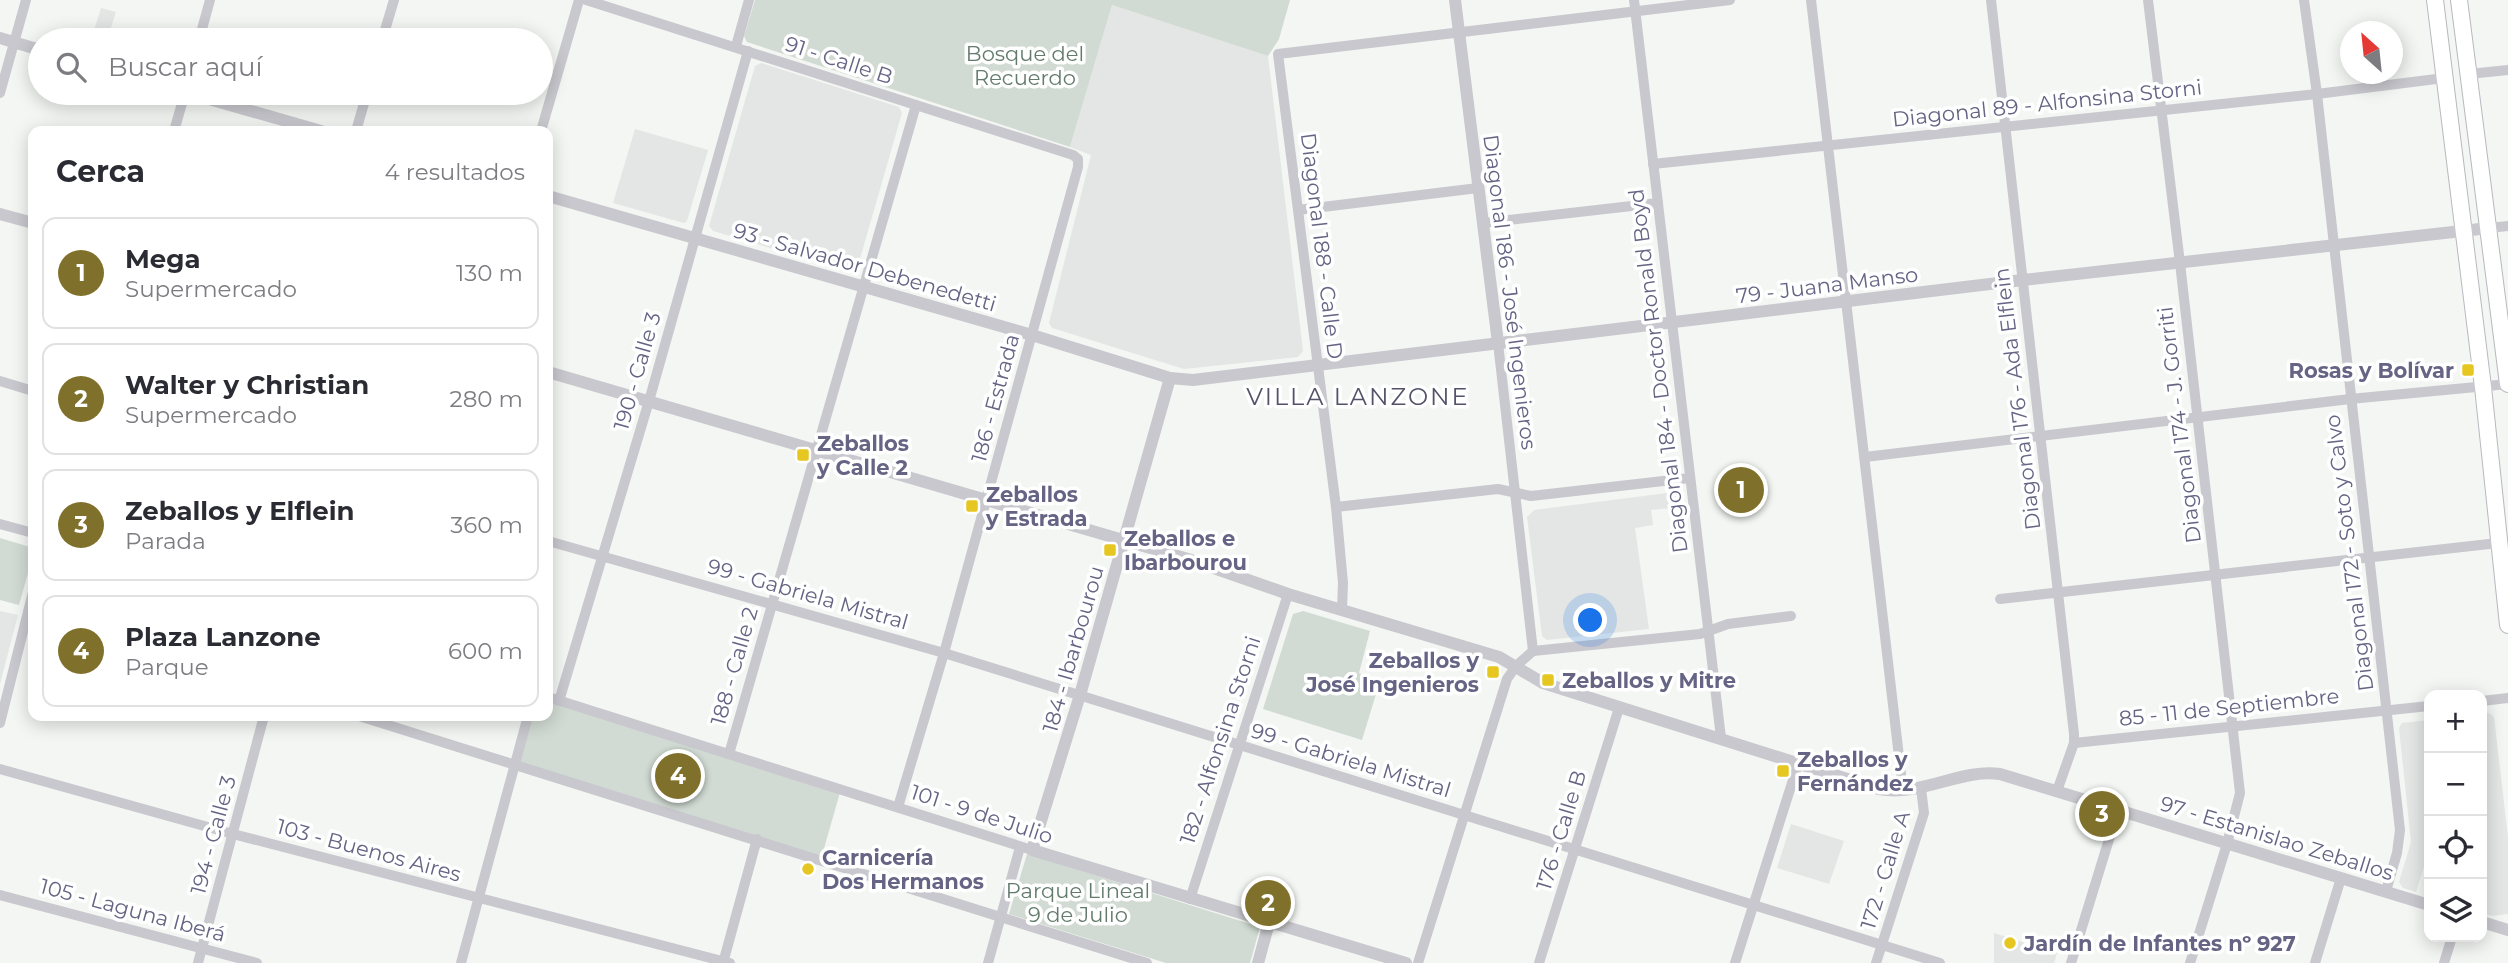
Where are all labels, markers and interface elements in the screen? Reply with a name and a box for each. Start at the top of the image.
north arrow [2340,21,2403,84]
search box [28,28,553,105]
street label: 91 - Calle B [782,31,896,89]
park label: Bosque del Recuerdo [966,41,1084,90]
icon: search [52,48,90,86]
text: Buscar aquí [108,51,262,83]
street label: Diagonal 89 - Alfonsina Storni [1891,74,2203,132]
street label: Diagonal 188 - Calle D [1296,131,1348,361]
street label: Diagonal 186 - José Ingenieros [1478,133,1542,451]
text: Cerca [56,153,145,190]
text: 4 resultados [385,158,525,186]
street label: Diagonal 184 - Doctor Ronald Boyd [1623,188,1693,554]
street label: 93 - Salvador Debenedetti [731,217,999,317]
text: Mega [125,243,200,275]
text: 1 [76,259,86,287]
text: 130 m [456,259,523,287]
street label: 79 - Juana Manso [1734,261,1920,309]
street label: Diagonal 176 - Ada Elflein [1989,266,2045,532]
text: Supermercado [125,275,297,303]
street label: Diagonal 174 - J. Gorriti [2152,305,2206,545]
street label: 190 - Calle 3 [608,309,666,433]
street label: 186 - Estrada [966,331,1024,465]
place label: Rosas y Bolívar [2289,358,2454,383]
marker: Rosas y Bolívar [2460,362,2476,378]
text: Walter y Christian [125,369,369,401]
district label: VILLA LANZONE [1246,382,1470,411]
text: 2 [74,385,88,413]
text: 280 m [450,385,523,413]
text: Supermercado [125,401,297,429]
street label: Diagonal 172 - Soto y Calvo [2320,413,2378,693]
place label: Zeballos y Calle 2 [816,431,909,480]
marker: Zeballos y Calle 2 [795,447,811,463]
pin: 1 [1718,464,1764,516]
place label: Zeballos y Estrada [985,482,1088,531]
text: Zeballos y Elflein [125,495,355,527]
marker: Zeballos y Estrada [964,498,980,514]
text: 3 [74,511,88,539]
text: 360 m [450,511,523,539]
place label: Zeballos e Ibarbourou [1124,526,1247,575]
text: Parada [125,527,206,555]
marker: Zeballos e Ibarbourou [1102,542,1118,558]
street label: 99 - Gabriela Mistral [705,553,911,635]
street label: 184 - Ibarbourou [1037,563,1109,735]
your location [1573,603,1607,637]
street label: 188 - Calle 2 [705,604,763,728]
text: Plaza Lanzone [125,621,321,653]
street label: 182 - Alfonsina Storni [1175,633,1265,847]
text: 4 [73,637,89,665]
text: 600 m [448,637,523,665]
place label: Zeballos y José Ingenieros [1305,648,1479,697]
text: Parque [125,653,209,681]
marker: Zeballos y José Ingenieros [1485,664,1501,680]
place label: Zeballos y Mitre [1562,668,1736,693]
marker: Zeballos y Mitre [1540,672,1556,688]
street label: 85 - 11 de Septiembre [2118,683,2340,731]
map controls [2424,690,2487,942]
button: + [2424,690,2487,753]
street label: 99 - Gabriela Mistral [1248,718,1454,802]
place label: Zeballos y Fernández [1797,747,1914,796]
pin: 4 [655,750,701,802]
button: − [2424,753,2487,816]
marker: Zeballos y Fernández [1775,763,1791,779]
street label: 176 - Calle B [1531,767,1591,893]
street label: 194 - Calle 3 [185,773,241,897]
street label: 101 - 9 de Julio [908,779,1056,849]
pin: 3 [2079,788,2125,840]
street label: 97 - Estanislao Zeballos [2157,791,2397,885]
street label: 172 - Calle A [1855,807,1915,932]
street label: 103 - Buenos Aires [274,813,464,887]
button: locate [2424,816,2487,879]
place label: Carnicería Dos Hermanos [822,845,984,894]
marker: Carnicería Dos Hermanos [800,861,816,877]
street label: 105 - Laguna Iberá [38,873,228,947]
pin: 2 [1245,877,1291,929]
park label: Parque Lineal 9 de Julio [1006,878,1150,927]
button: layers [2424,879,2487,942]
place label: Jardín de Infantes nº 927 [2023,931,2296,956]
marker: Jardín de Infantes nº 927 [2002,935,2018,951]

